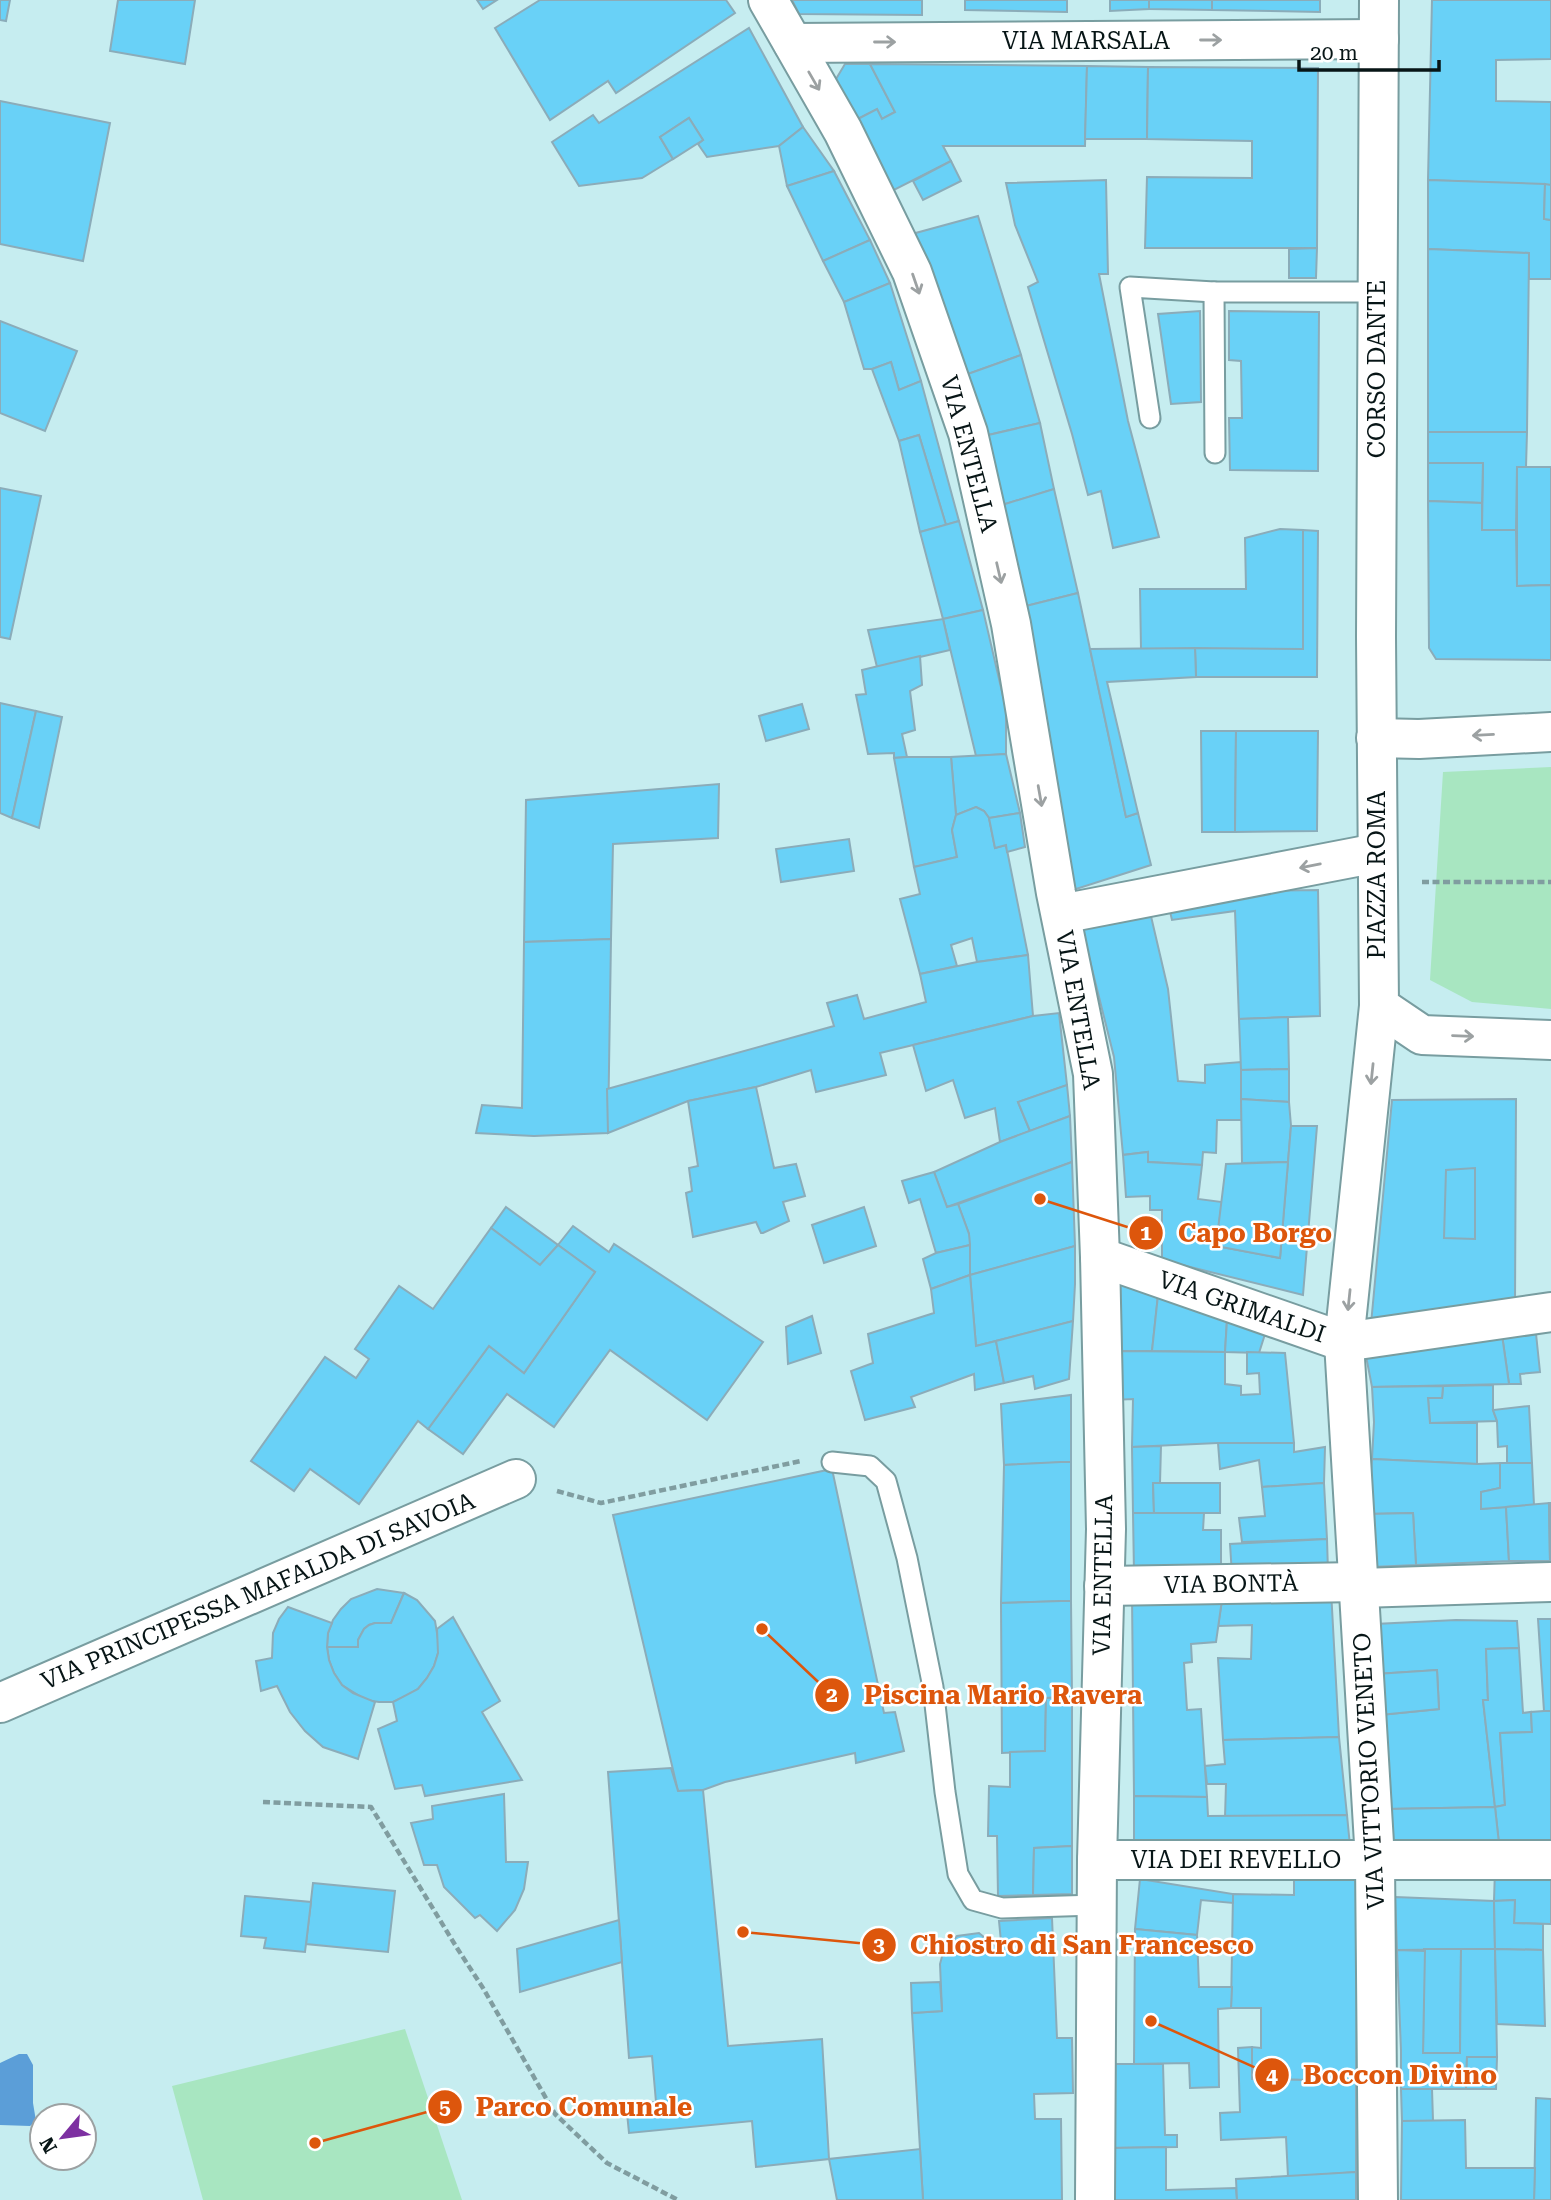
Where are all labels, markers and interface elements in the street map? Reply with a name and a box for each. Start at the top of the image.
street label: VIA MARSALA [1002,27,1170,55]
scale bar [1299,28,1439,72]
one-way arrow [1199,33,1222,46]
one-way arrow [874,35,897,49]
text: 20 m [1310,41,1358,65]
one-way arrow [807,70,821,90]
one-way arrow [911,272,923,294]
street label: CORSO DANTE [1363,280,1391,458]
street label: VIA ENTELLA [935,372,1003,536]
one-way arrow [994,561,1007,583]
one-way arrow [1472,729,1495,742]
one-way arrow [1034,784,1047,807]
street label: PIAZZA ROMA [1363,790,1391,959]
one-way arrow [1299,859,1322,873]
street label: VIA ENTELLA [1050,928,1106,1092]
one-way arrow [1451,1030,1474,1043]
one-way arrow [1365,1062,1378,1085]
callout: Capo Borgo [1129,1209,1346,1256]
text: Capo Borgo [1178,1218,1332,1248]
text: 1 [1140,1221,1152,1245]
street label: VIA GRIMALDI [1155,1265,1329,1349]
one-way arrow [1342,1288,1355,1311]
street label: VIA PRINCIPESSA MAFALDA DI SAVOIA [37,1487,479,1695]
street label: VIA ENTELLA [1088,1494,1118,1656]
street label: VIA BONTÀ [1163,1568,1299,1599]
street label: VIA VITTORIO VENETO [1348,1632,1390,1910]
callout: Piscina Mario Ravera [815,1672,1156,1719]
text: Piscina Mario Ravera [864,1680,1142,1710]
text: 2 [826,1683,838,1707]
street label: VIA DEI REVELLO [1131,1846,1341,1874]
callout: Chiostro di San Francesco [861,1922,1268,1969]
text: Chiostro di San Francesco [910,1930,1254,1960]
text: 3 [873,1933,885,1957]
callout: Boccon Divino [1254,2052,1511,2099]
text: Boccon Divino [1303,2060,1497,2090]
text: 4 [1266,2064,1278,2088]
callout: Parco Comunale [427,2083,707,2130]
text: Parco Comunale [476,2092,692,2122]
text: 5 [439,2095,451,2119]
north arrow [28,2102,98,2172]
text: N [35,2133,62,2157]

